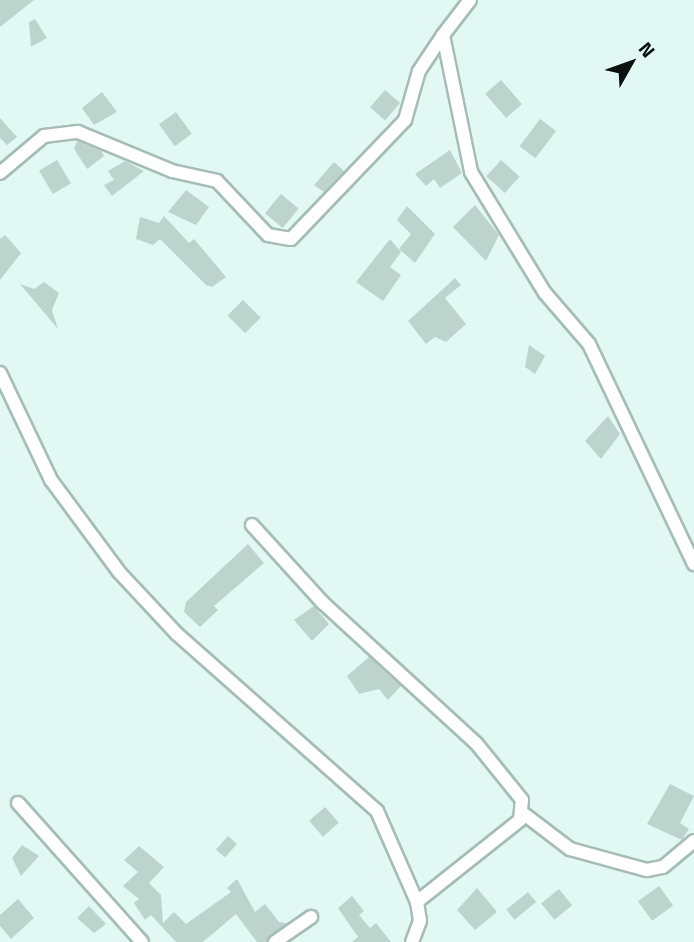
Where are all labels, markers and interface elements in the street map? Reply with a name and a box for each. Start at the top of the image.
north arrow [596,28,666,98]
text: N [632,35,663,64]

